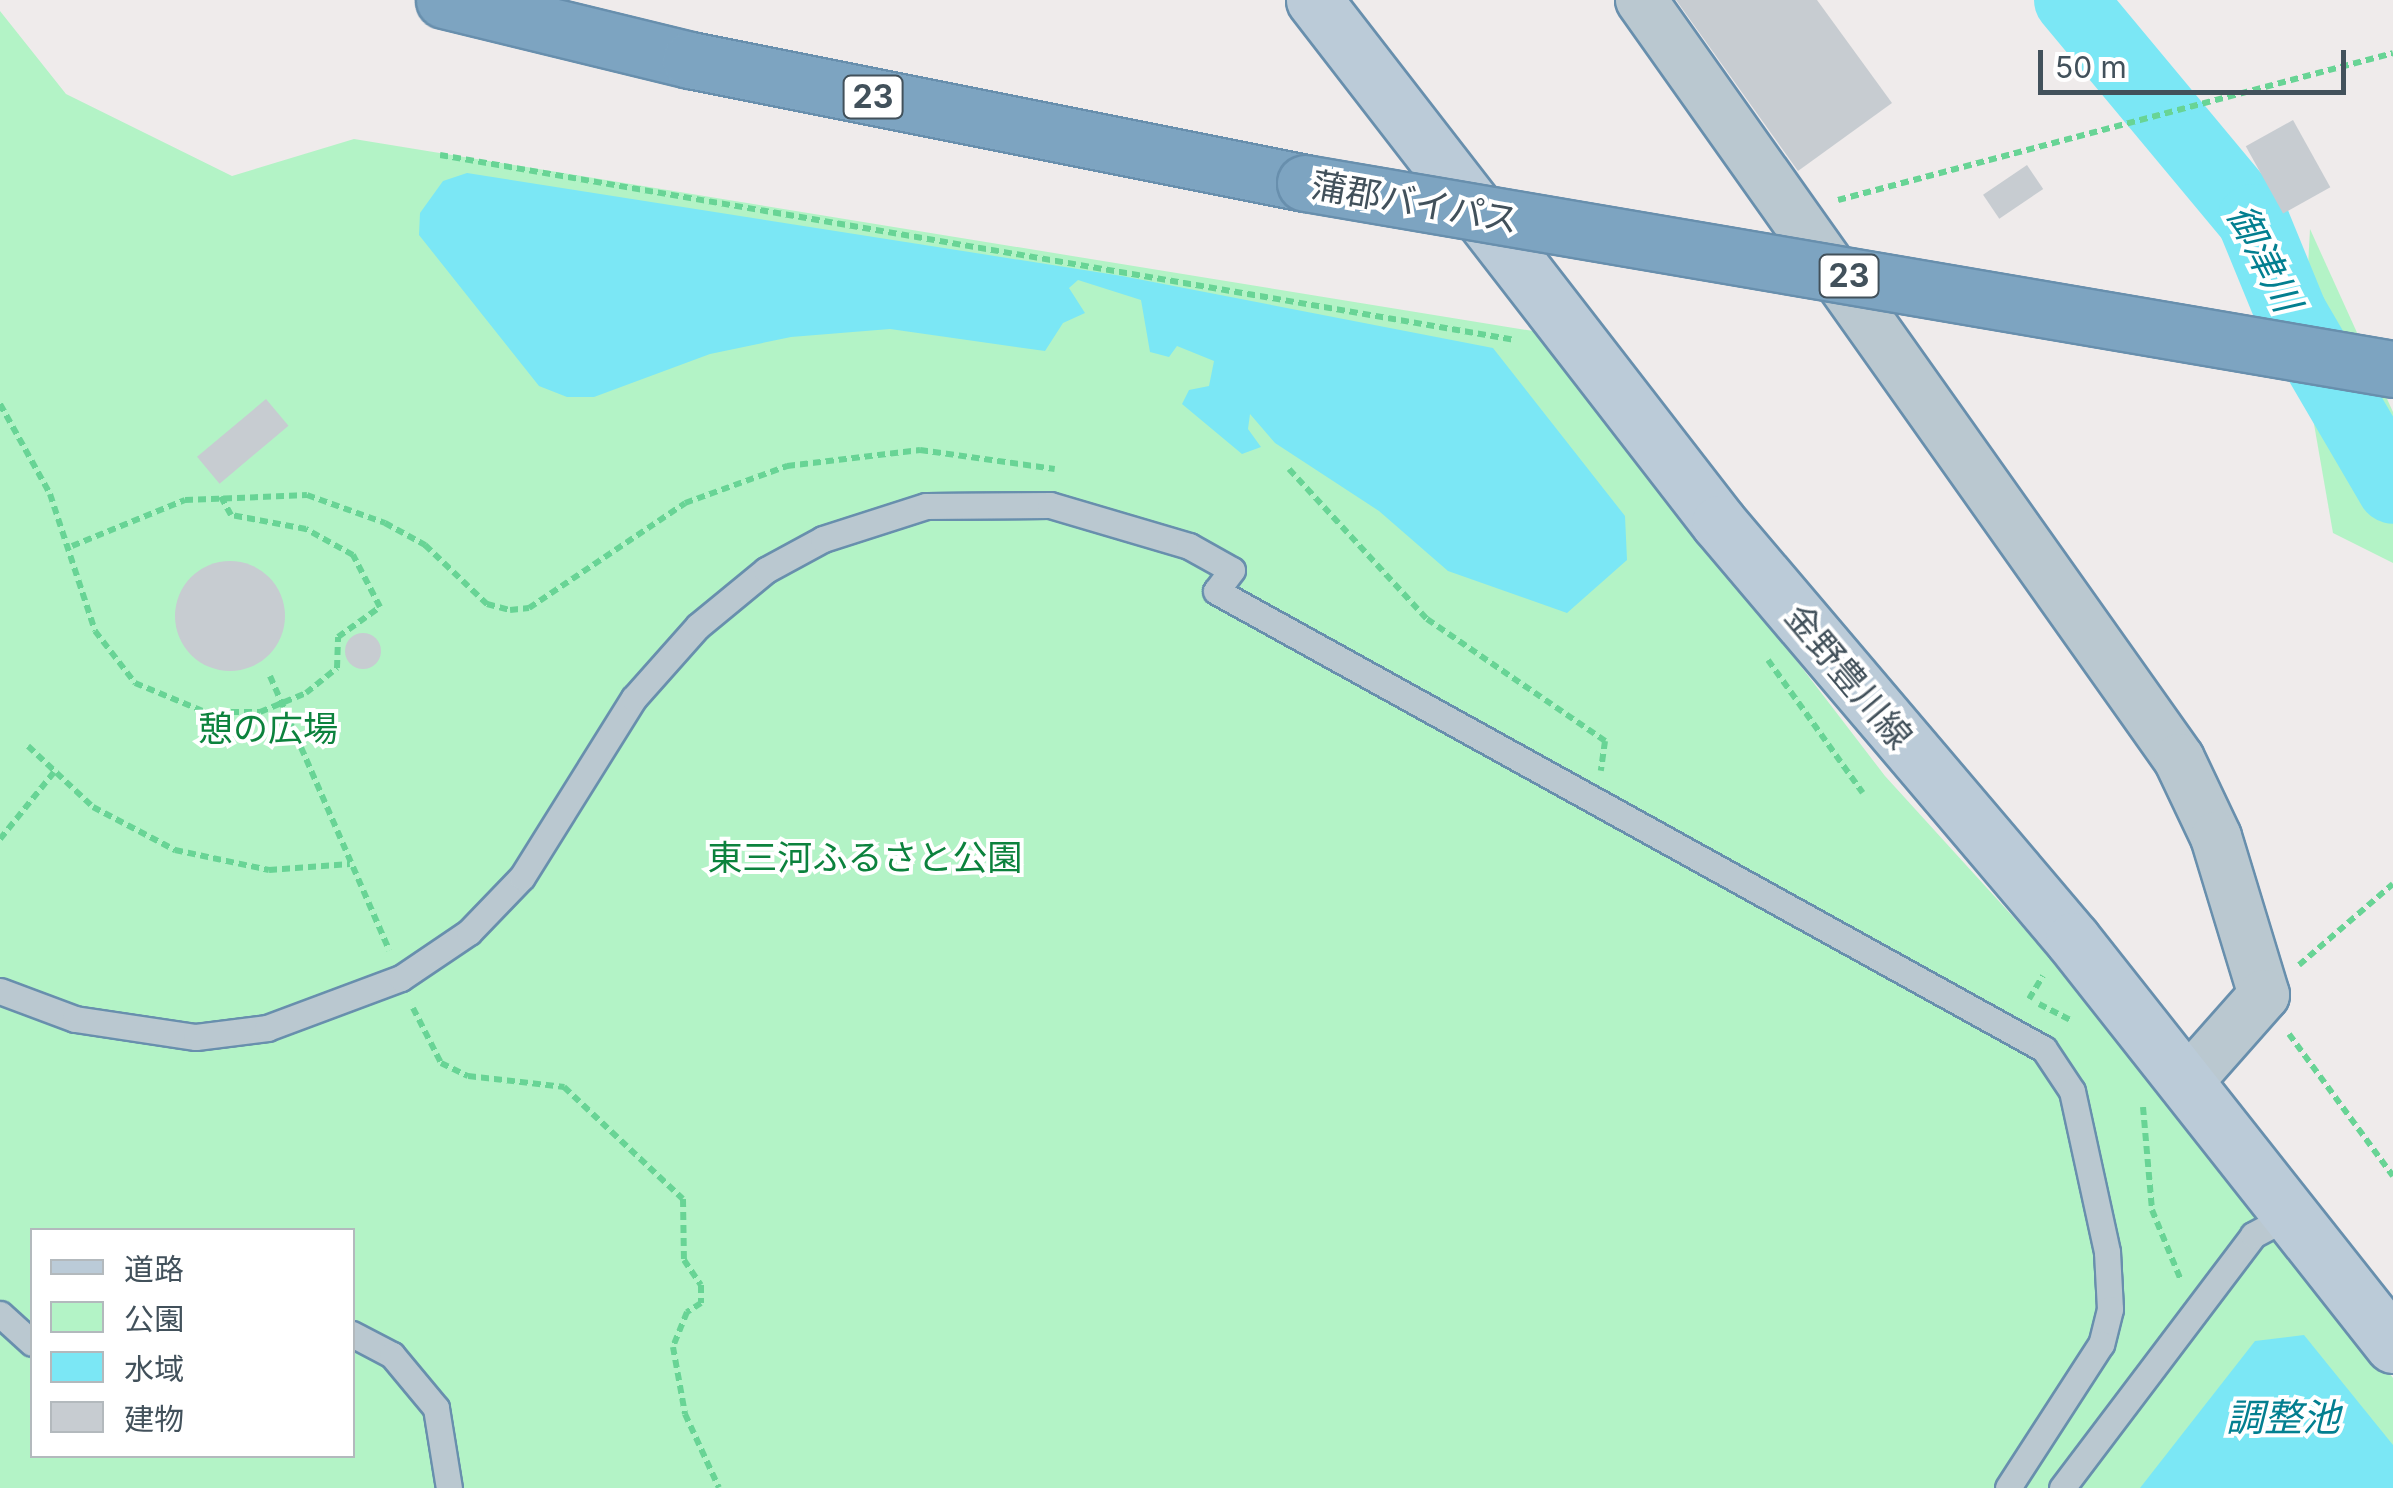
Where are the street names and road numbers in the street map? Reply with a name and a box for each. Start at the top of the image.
road number: 23 [840,70,906,124]
street label: 蒲郡バイパス [1308,163,1522,241]
road number: 23 [1816,249,1882,303]
street label: 金野豊川線 [1777,595,1921,757]

